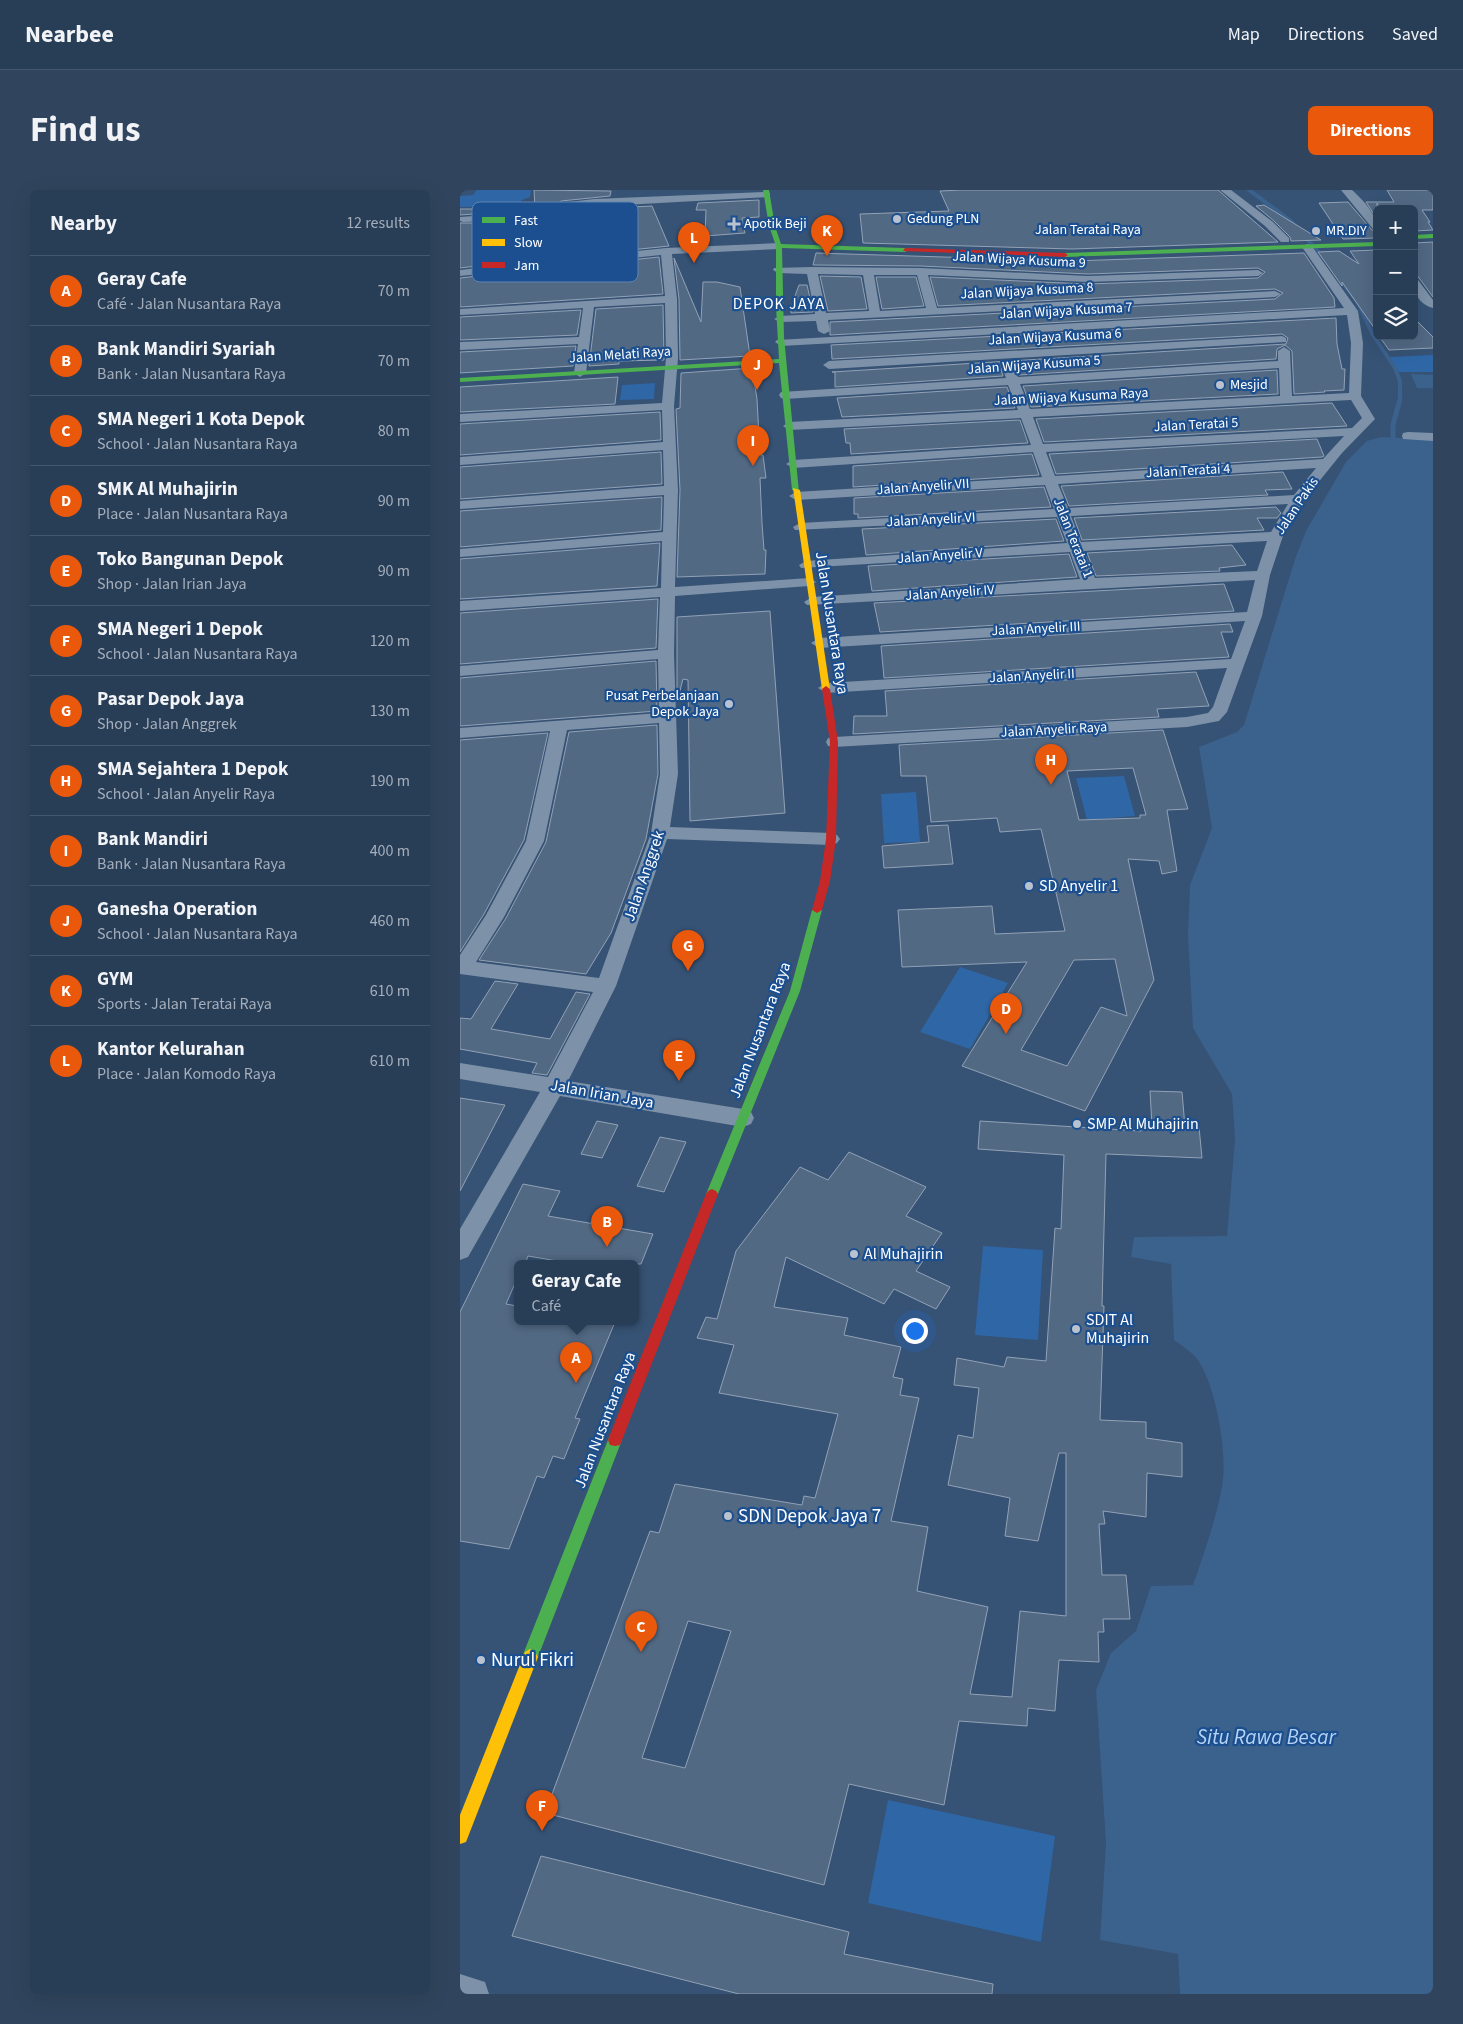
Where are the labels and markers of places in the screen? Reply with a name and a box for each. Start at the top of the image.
place label: Gedung PLN [907,209,979,229]
marker: Gedung PLN [891,213,903,225]
place label: Apotik Beji [744,214,807,234]
pin: K [811,215,843,256]
marker: Apotik Beji [728,218,740,230]
place label: MR.DIY [1326,221,1367,241]
pin: L [678,222,710,263]
marker: MR.DIY [1310,225,1322,237]
pin: J [741,349,773,390]
place label: Mesjid [1230,375,1268,395]
marker: Mesjid [1214,379,1226,391]
pin: I [737,425,769,466]
place label: Pusat Perbelanjaan Depok Jaya [606,686,719,722]
marker: Pusat Perbelanjaan Depok Jaya [723,698,735,710]
pin: H [1035,744,1067,785]
place label: SD Anyelir 1 [1039,875,1118,897]
marker: SD Anyelir 1 [1023,880,1035,892]
pin: G [672,930,704,971]
pin: D [990,993,1022,1034]
pin: E [663,1040,695,1081]
place label: SMP Al Muhajirin [1087,1113,1199,1135]
marker: SMP Al Muhajirin [1071,1118,1083,1130]
pin: B [591,1206,623,1247]
place label: Al Muhajirin [864,1243,943,1265]
marker: Al Muhajirin [848,1248,860,1260]
place label: SDIT Al Muhajirin [1086,1309,1149,1349]
marker: SDIT Al Muhajirin [1070,1323,1082,1335]
pin: A [560,1342,592,1383]
place label: SDN Depok Jaya 7 [738,1503,881,1530]
marker: SDN Depok Jaya 7 [722,1510,734,1522]
pin: C [625,1611,657,1652]
place label: Nurul Fikri [491,1647,574,1674]
marker: Nurul Fikri [475,1654,487,1666]
pin: F [526,1790,558,1831]

